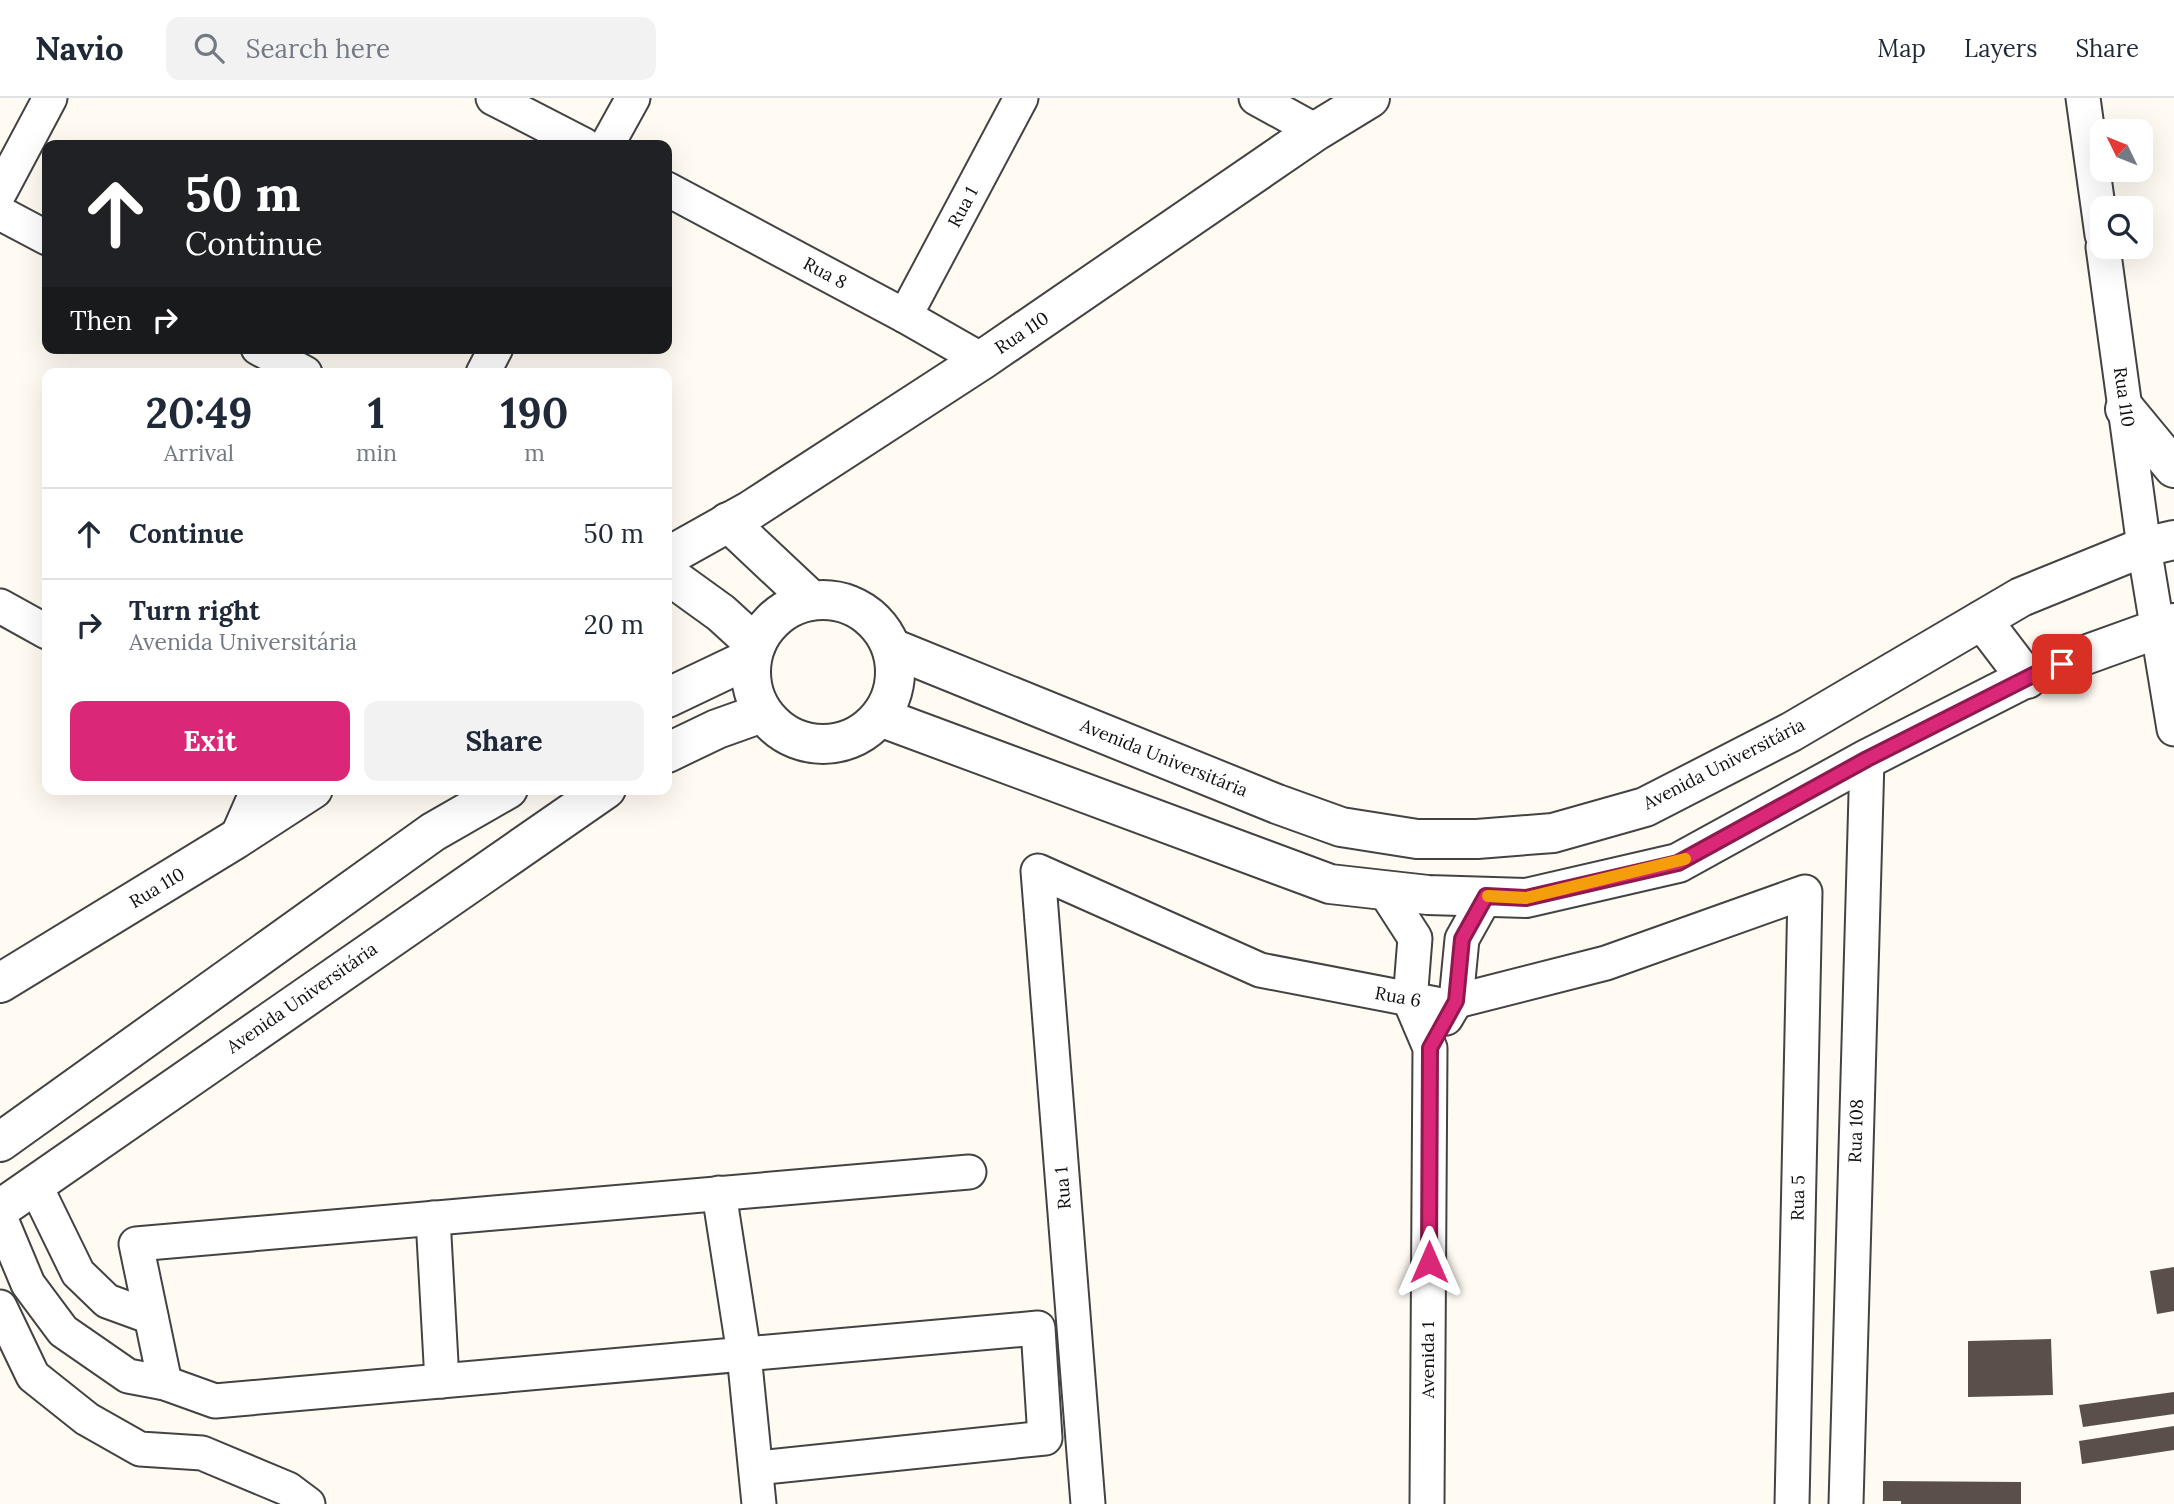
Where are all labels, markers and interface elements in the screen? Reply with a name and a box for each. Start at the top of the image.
search box [166,17,656,80]
text: Navio [35,27,124,69]
icon: search [190,29,228,67]
text: Search here [246,32,390,65]
text: Map [1877,33,1926,64]
text: Layers [1964,33,2037,64]
text: Share [2075,33,2139,64]
north arrow [2090,119,2152,182]
map controls [2090,119,2153,259]
text: 50 m [185,162,301,224]
icon: ahead [70,168,161,259]
street label: Rua 1 [942,183,983,231]
button: search [2090,196,2153,259]
text: Continue [185,223,322,264]
street label: Rua 8 [799,252,851,294]
icon: right [146,301,184,339]
text: Then [70,304,132,337]
street label: Rua 110 [990,306,1053,359]
street label: Rua 110 [2109,365,2140,428]
text: 20:49 [146,386,252,440]
text: 1 [368,386,385,440]
text: 190 [500,386,568,440]
text: Arrival [164,438,234,467]
text: min [356,438,397,467]
text: m [524,438,545,467]
icon: ahead [70,515,108,553]
text: Continue [129,517,244,550]
text: 50 m [584,517,644,550]
text: Turn right [129,594,260,627]
icon: right [70,606,108,644]
text: 20 m [584,608,644,641]
text: Avenida Universitária [129,627,357,656]
pin [2032,634,2092,694]
icon: arrive [2043,645,2081,683]
button: Exit [70,701,350,781]
button: Share [364,701,644,781]
street label: Avenida Universitária [1076,713,1251,802]
street label: Avenida Universitária [1638,713,1809,815]
street label: Rua 110 [125,862,189,913]
street label: Avenida Universitária [221,937,381,1059]
street label: Rua 6 [1373,981,1423,1012]
street label: Rua 108 [1843,1099,1868,1163]
street label: Rua 1 [1049,1166,1076,1210]
street label: Rua 5 [1786,1175,1809,1221]
position arrow [1392,1225,1466,1299]
street label: Avenida 1 [1416,1322,1439,1400]

